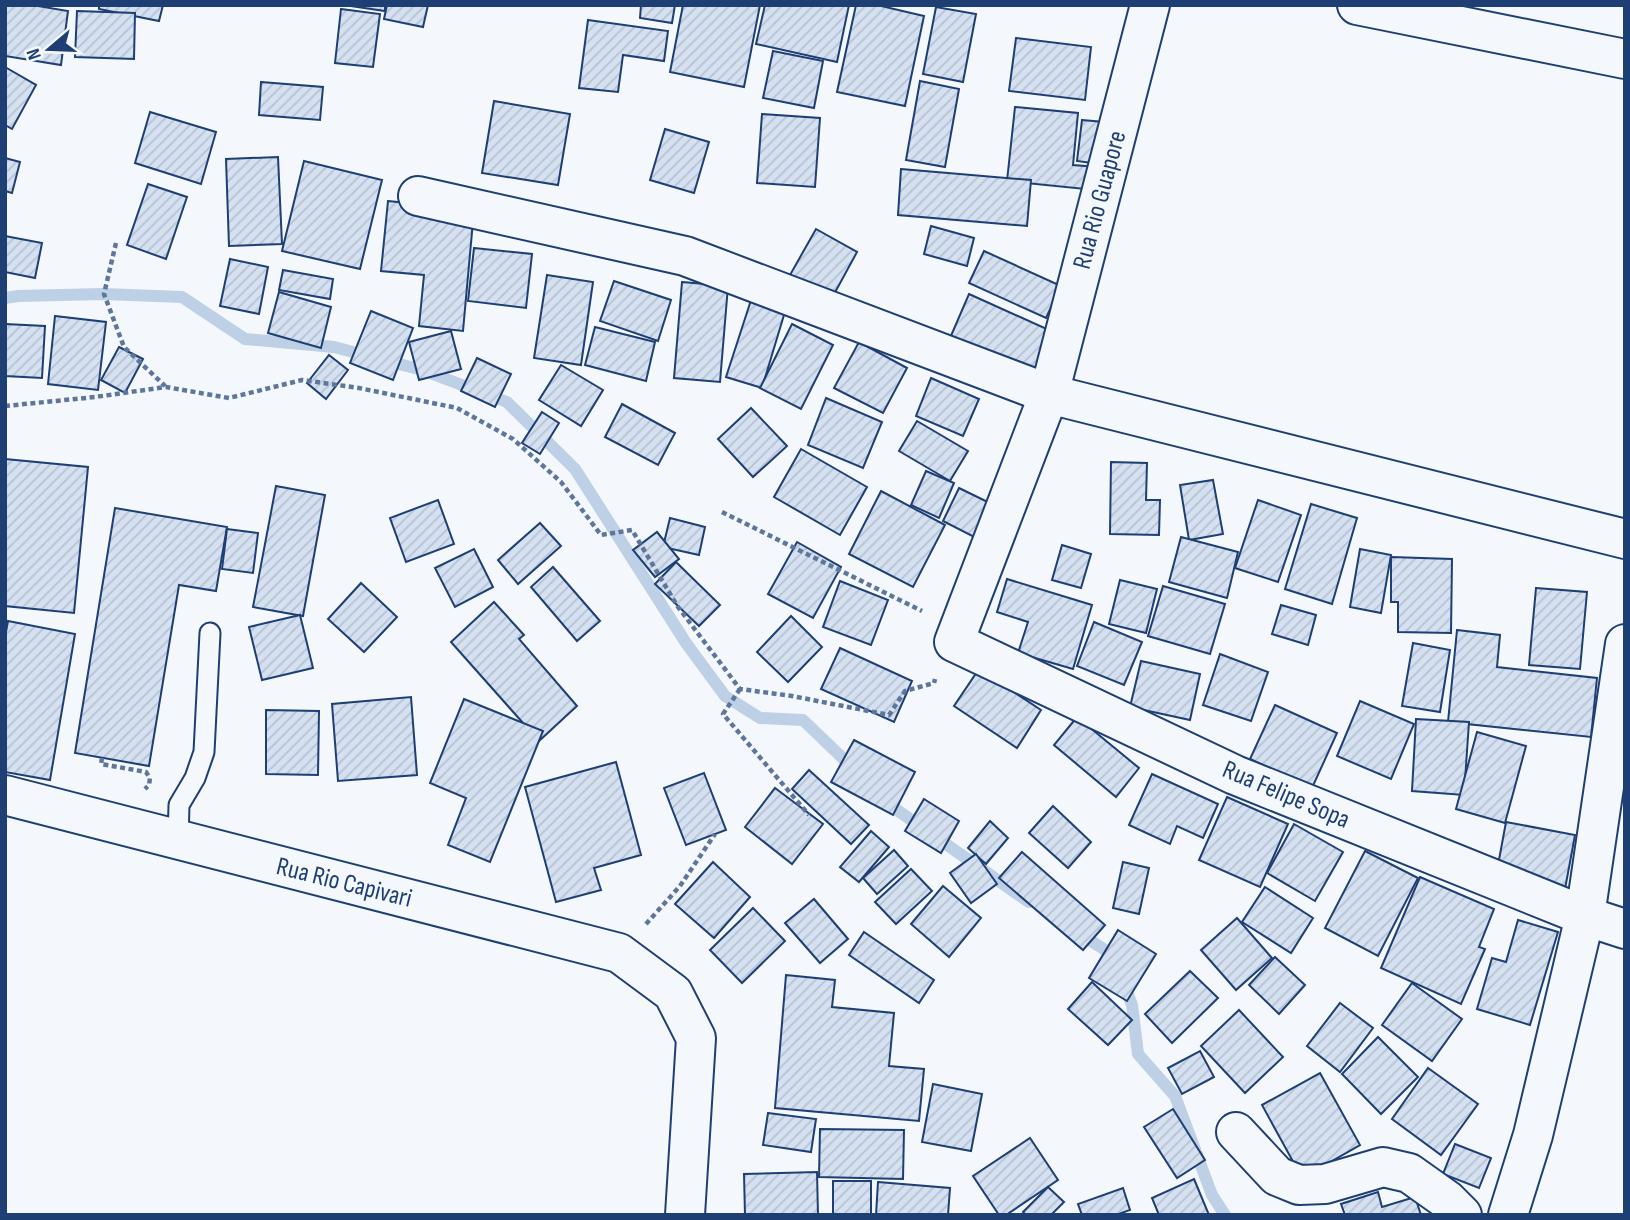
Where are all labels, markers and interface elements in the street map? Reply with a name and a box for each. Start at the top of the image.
north arrow [14,14,84,84]
text: N [22,46,47,63]
street label: Rua Rio Guapore [1067,128,1133,272]
street label: Rua Felipe Sopa [1218,754,1354,836]
street label: Rua Rio Capivari [273,851,415,915]

